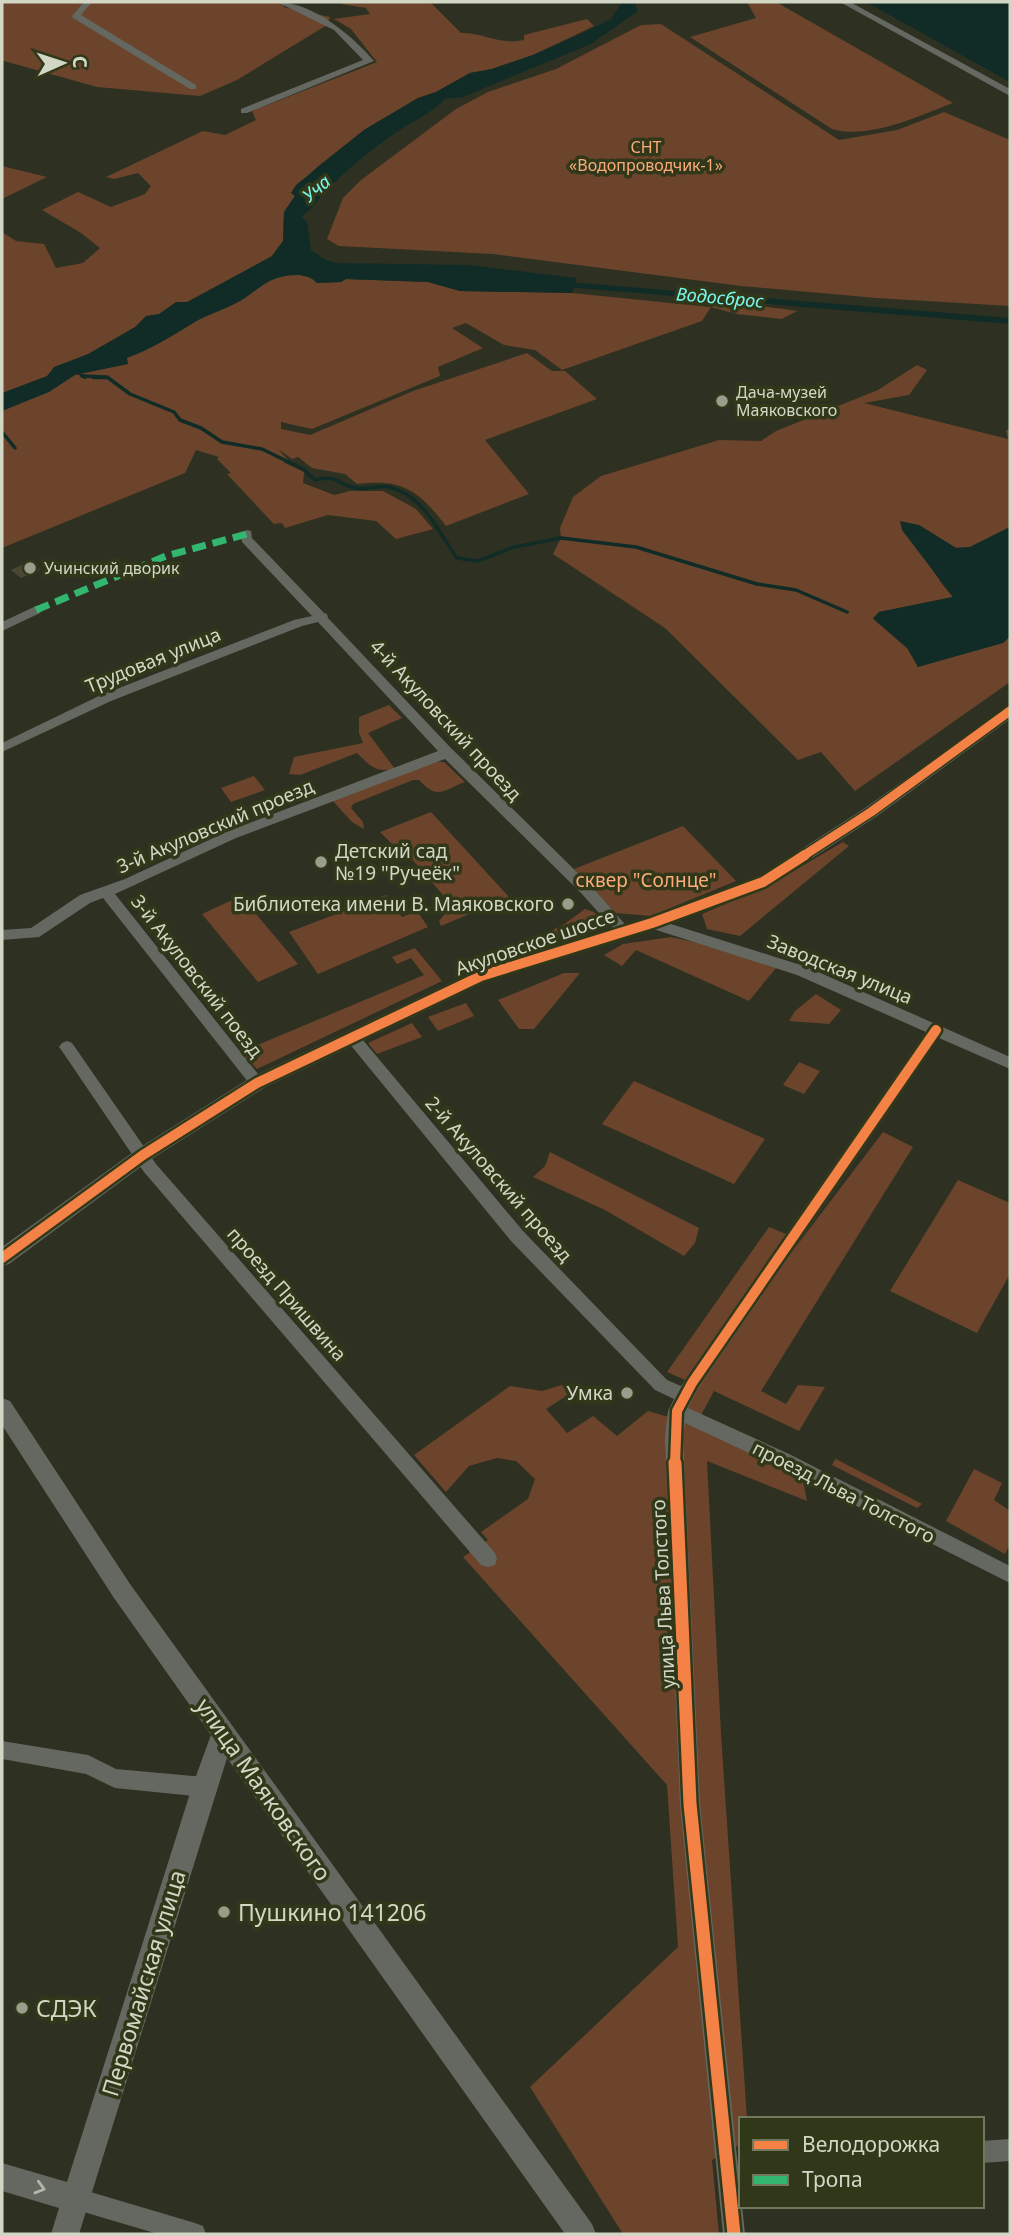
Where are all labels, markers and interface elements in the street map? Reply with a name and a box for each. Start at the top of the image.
north arrow [28,28,98,98]
text: С [67,55,93,69]
park label: СНТ «Водопроводчик-1» [569,136,723,176]
water label: Уча [297,169,335,207]
water label: Водосброс [675,281,765,313]
place label: Дача-музей Маяковского [736,381,837,421]
marker: Дача-музей Маяковского [714,393,730,409]
place label: Учинский дворик [44,557,180,579]
marker: Учинский дворик [22,560,38,576]
street label: Трудовая улица [82,621,224,699]
street label: 4-й Акуловский проезд [364,634,528,807]
street label: 3-й Акуловский проезд [113,773,318,879]
place label: Детский сад №19 "Ручеёк" [335,838,460,886]
marker: Детский сад №19 "Ручеёк" [313,854,329,870]
park label: сквер "Солнце" [576,867,717,893]
street label: 3-й Акуловский поезд [125,889,269,1063]
place label: Библиотека имени В. Маяковского [233,891,554,917]
marker: Библиотека имени В. Маяковского [560,896,576,912]
street label: Акуловское шоссе [452,903,618,981]
street label: Заводская улица [764,928,916,1010]
street label: 2-й Акуловский проезд [420,1091,578,1268]
street label: проезд Пришвина [222,1221,352,1367]
place label: Умка [567,1380,613,1406]
marker: Умка [619,1385,635,1401]
street label: проезд Льва Толстого [748,1435,940,1549]
street label: улица Льва Толстого [645,1499,681,1689]
street label: улица Маяковского [189,1691,339,1887]
street label: Первомайская улица [93,1866,193,2100]
place label: Пушкино 141206 [238,1896,426,1928]
marker: Пушкино 141206 [216,1904,232,1920]
place label: СДЭК [36,1992,97,2024]
marker: СДЭК [14,2000,30,2016]
legend [739,2117,984,2208]
text: Велодорожка [802,2130,940,2158]
text: Тропа [802,2165,863,2193]
one-way arrow [33,2180,45,2194]

